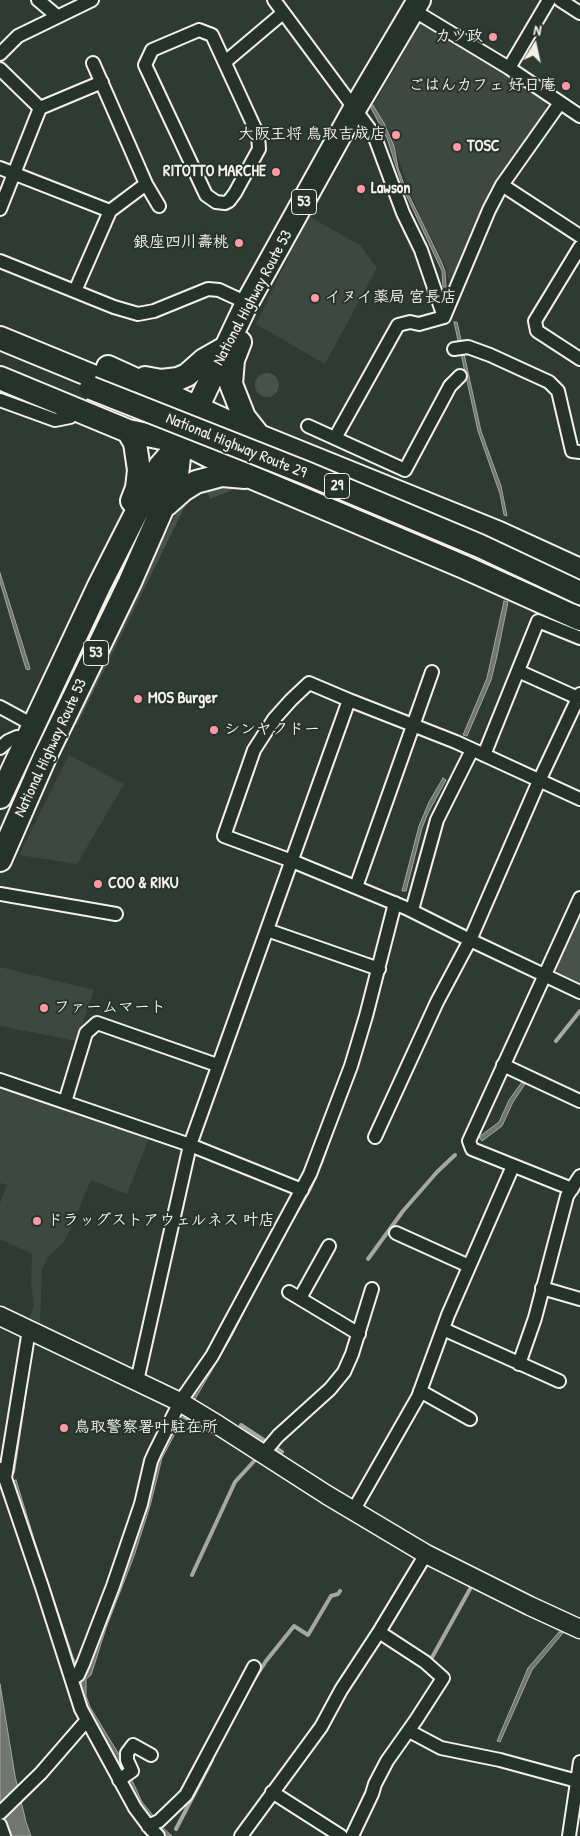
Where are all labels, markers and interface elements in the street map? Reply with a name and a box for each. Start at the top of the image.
north arrow [510,20,560,70]
text: N [532,20,543,40]
place label: カツ政 [435,27,483,47]
marker: カツ政 [487,31,499,43]
place label: ごはんカフェ 好日庵 [408,76,556,96]
marker: ごはんカフェ 好日庵 [560,80,572,92]
place label: 大阪王将 鳥取吉成店 [238,125,386,145]
marker: 大阪王将 鳥取吉成店 [390,129,402,141]
place label: TOSC [467,137,499,157]
marker: TOSC [451,141,463,153]
place label: RITOTTO MARCHE [163,162,266,182]
marker: RITOTTO MARCHE [270,166,282,178]
place label: Lawson [371,179,410,199]
marker: Lawson [355,183,367,195]
road number: 53 [292,190,316,214]
street label: National Highway Route 53 [209,227,297,369]
place label: 銀座四川壽桃 [133,233,229,253]
marker: 銀座四川壽桃 [233,237,245,249]
place label: イヌイ薬局 宮長店 [325,288,457,308]
marker: イヌイ薬局 宮長店 [309,292,321,304]
street label: National Highway Route 29 [163,409,309,483]
road number: 29 [324,474,350,498]
road number: 53 [84,640,108,666]
street label: National Highway Route 53 [11,676,91,820]
place label: MOS Burger [148,689,218,709]
marker: MOS Burger [132,693,144,705]
place label: シンヤクドー [224,720,320,740]
marker: シンヤクドー [208,724,220,736]
place label: COO & RIKU [108,874,179,894]
marker: COO & RIKU [92,878,104,890]
place label: ファームマート [54,998,166,1018]
marker: ファームマート [38,1002,50,1014]
place label: ドラッグストアウェルネス 叶店 [47,1211,275,1231]
marker: ドラッグストアウェルネス 叶店 [31,1215,43,1227]
place label: 鳥取警察署叶駐在所 [74,1418,218,1438]
marker: 鳥取警察署叶駐在所 [58,1422,70,1434]

